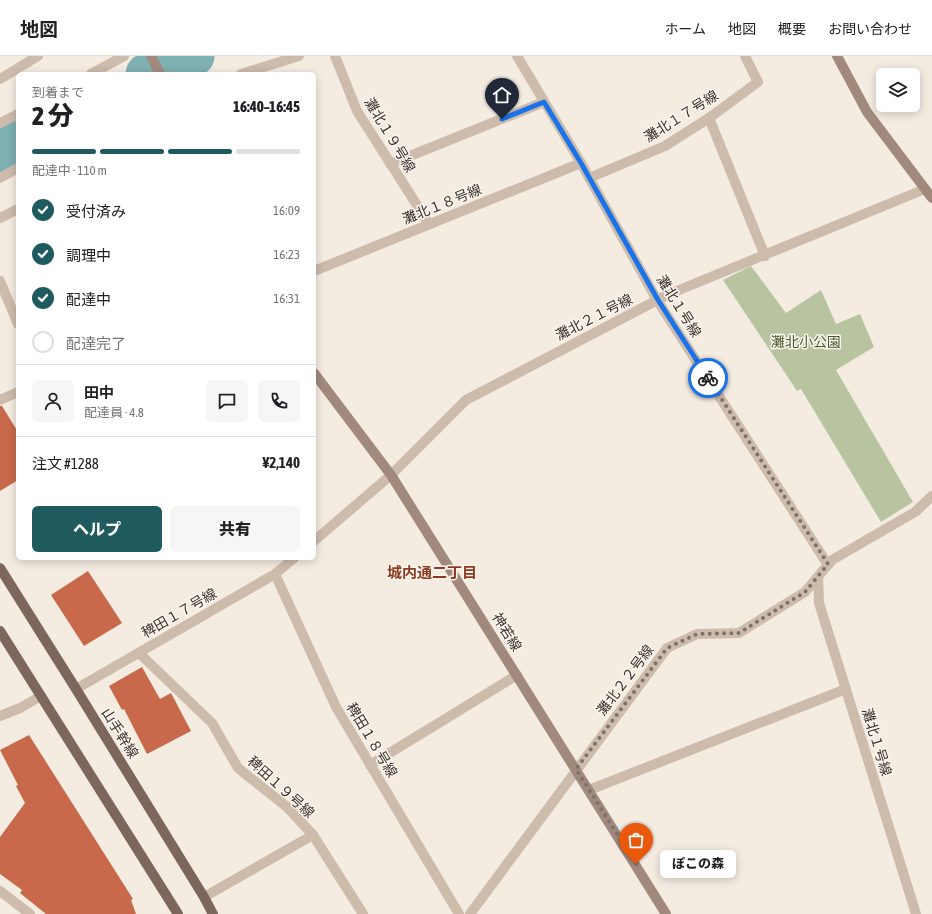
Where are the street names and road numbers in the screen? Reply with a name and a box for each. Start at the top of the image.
street label: 灘北１７号線 [641,87,721,145]
street label: 灘北１９号線 [362,95,418,175]
street label: 灘北１８号線 [400,181,484,227]
street label: 灘北１号線 [654,272,704,340]
street label: 灘北２１号線 [553,291,635,343]
street label: 稗田１７号線 [139,585,219,641]
street label: 神若線 [489,610,525,654]
street label: 灘北２２号線 [593,642,657,718]
street label: 稗田１８号線 [344,700,400,780]
street label: 山手幹線 [98,705,142,761]
street label: 灘北１号線 [859,706,895,778]
street label: 稗田１９号線 [244,753,318,821]

